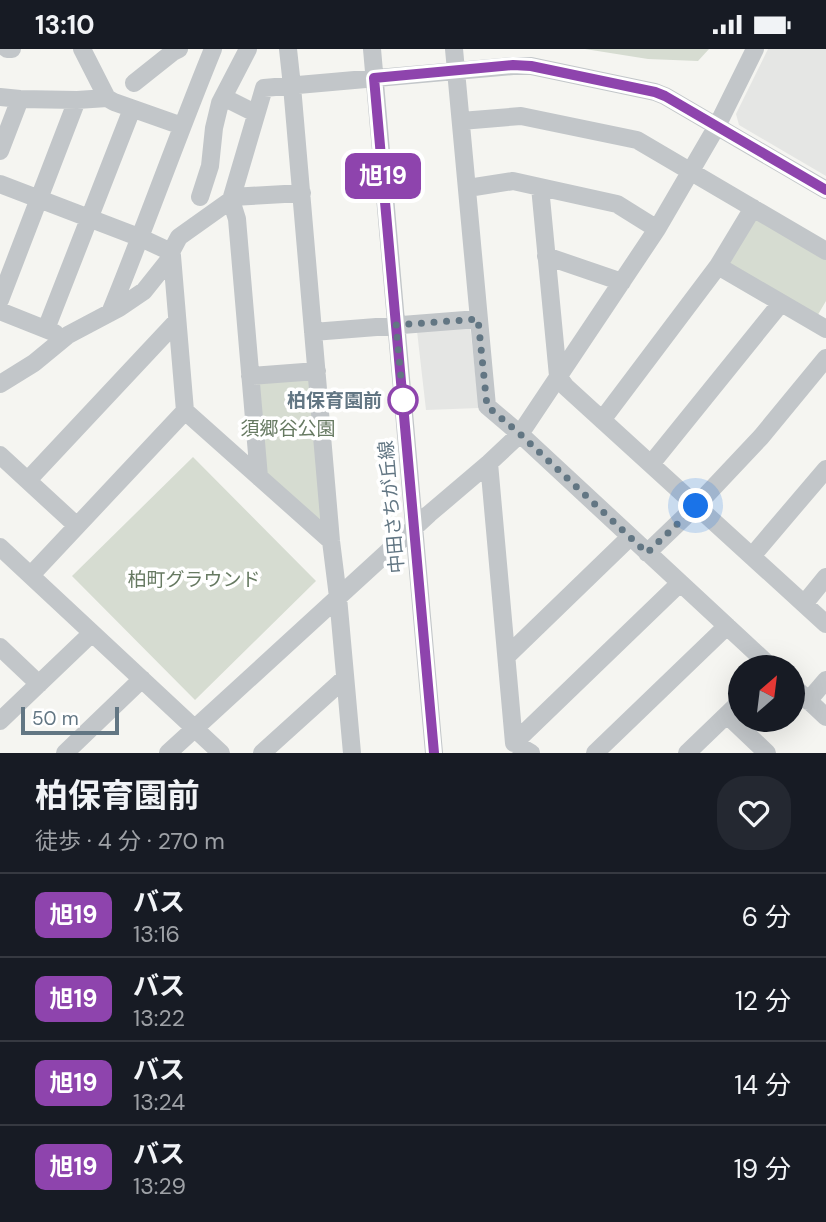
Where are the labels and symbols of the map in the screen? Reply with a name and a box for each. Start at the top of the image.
line badge: 旭19 [343,153,423,199]
marker: 柏保育園前 [388,385,418,415]
place label: 柏保育園前 [287,388,382,413]
park label: 須郷谷公園 [240,416,336,441]
street label: 中田さちが丘線 [373,440,410,574]
your location [678,488,713,523]
park label: 柏町グラウンド [127,567,261,592]
north arrow [728,655,805,731]
scale bar [21,704,119,736]

